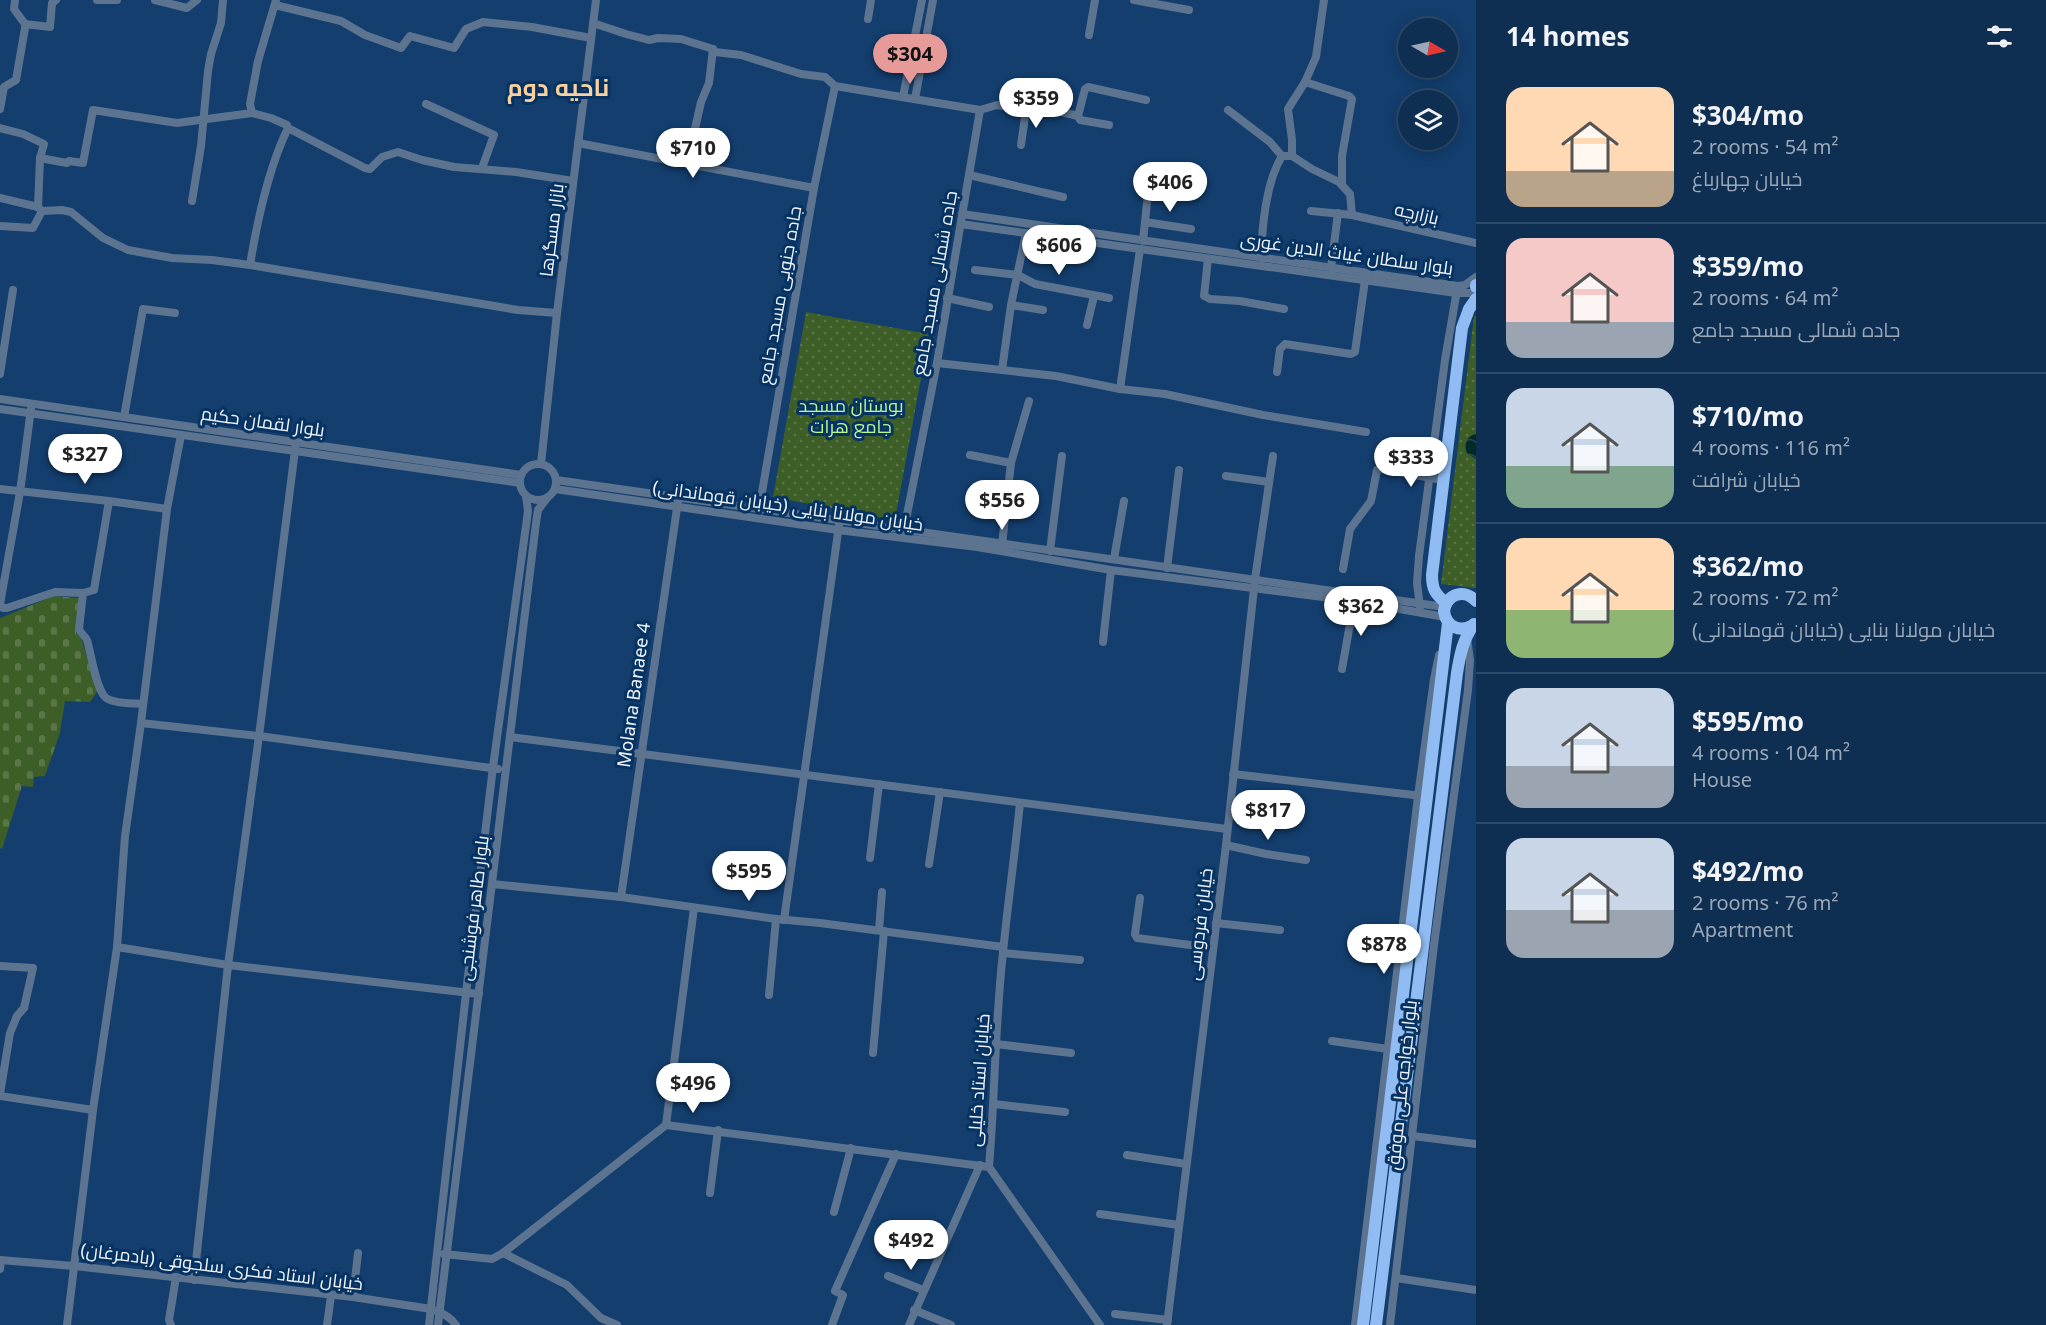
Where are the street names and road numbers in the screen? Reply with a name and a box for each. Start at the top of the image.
street label: بازار مسگرها [533,182,569,278]
street label: جاده شمالی مسجد جامع [906,189,963,378]
street label: بازارچه [1392,196,1442,231]
street label: جاده جنوبی مسجد جامع [751,204,807,386]
street label: بلوار سلطان غیاث الدین غوری [1239,226,1455,280]
street label: بلوار لقمان حکیم [200,400,326,443]
street label: خیابان مولانا بنایی (خیابان قوماندانی) [651,474,925,536]
street label: Molana Banaee 4 [611,621,655,769]
street label: بلوار طاهر فوشنجی [452,834,494,982]
street label: خیابان فردوسی [1180,866,1218,982]
street label: بلوار خواجه علی موفق [1380,999,1423,1171]
street label: خیابان استاد خلیلی [961,1013,995,1147]
street label: خیابان استاد فکری سلجوقی (بادمرغان) [80,1237,364,1295]

